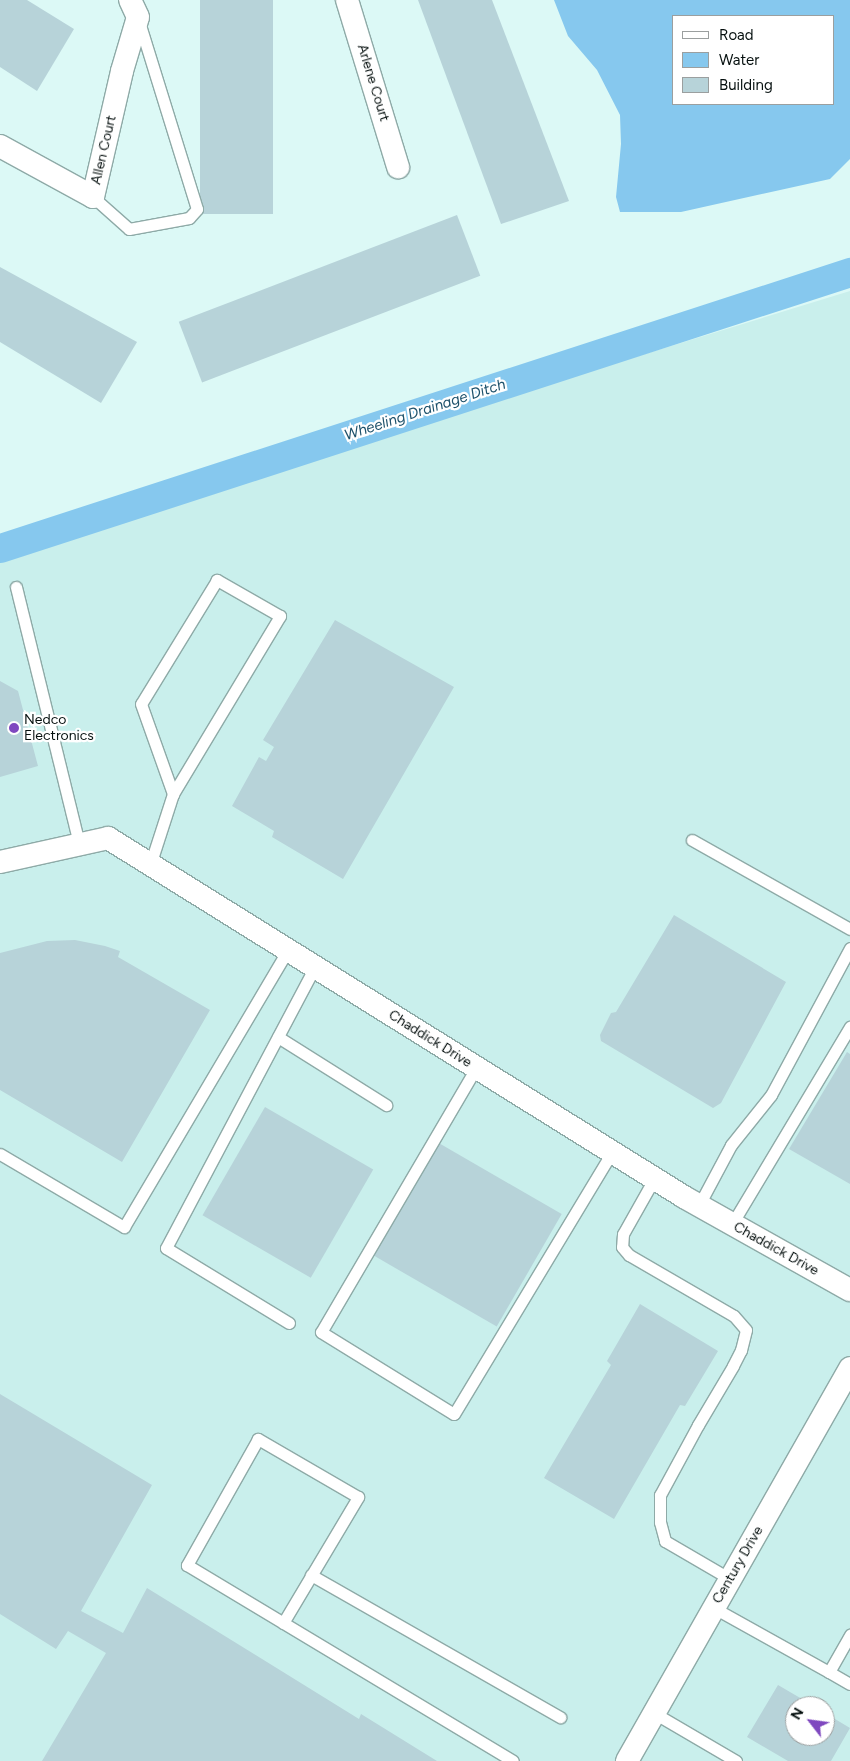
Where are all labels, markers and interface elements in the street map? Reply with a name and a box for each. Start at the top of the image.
legend [672,15,835,105]
text: Road [719,26,754,44]
street label: Arlene Court [353,42,393,124]
text: Water [719,51,759,69]
text: Building [719,76,773,94]
street label: Allen Court [88,114,120,186]
water label: Wheeling Drainage Ditch [342,375,508,445]
place label: Nedco Electronics [24,712,94,744]
marker: Nedco Electronics [8,722,20,734]
street label: Chaddick Drive [385,1007,475,1071]
street label: Chaddick Drive [730,1219,822,1279]
street label: Century Drive [709,1523,767,1607]
north arrow [785,1696,835,1746]
text: N [787,1705,808,1723]

